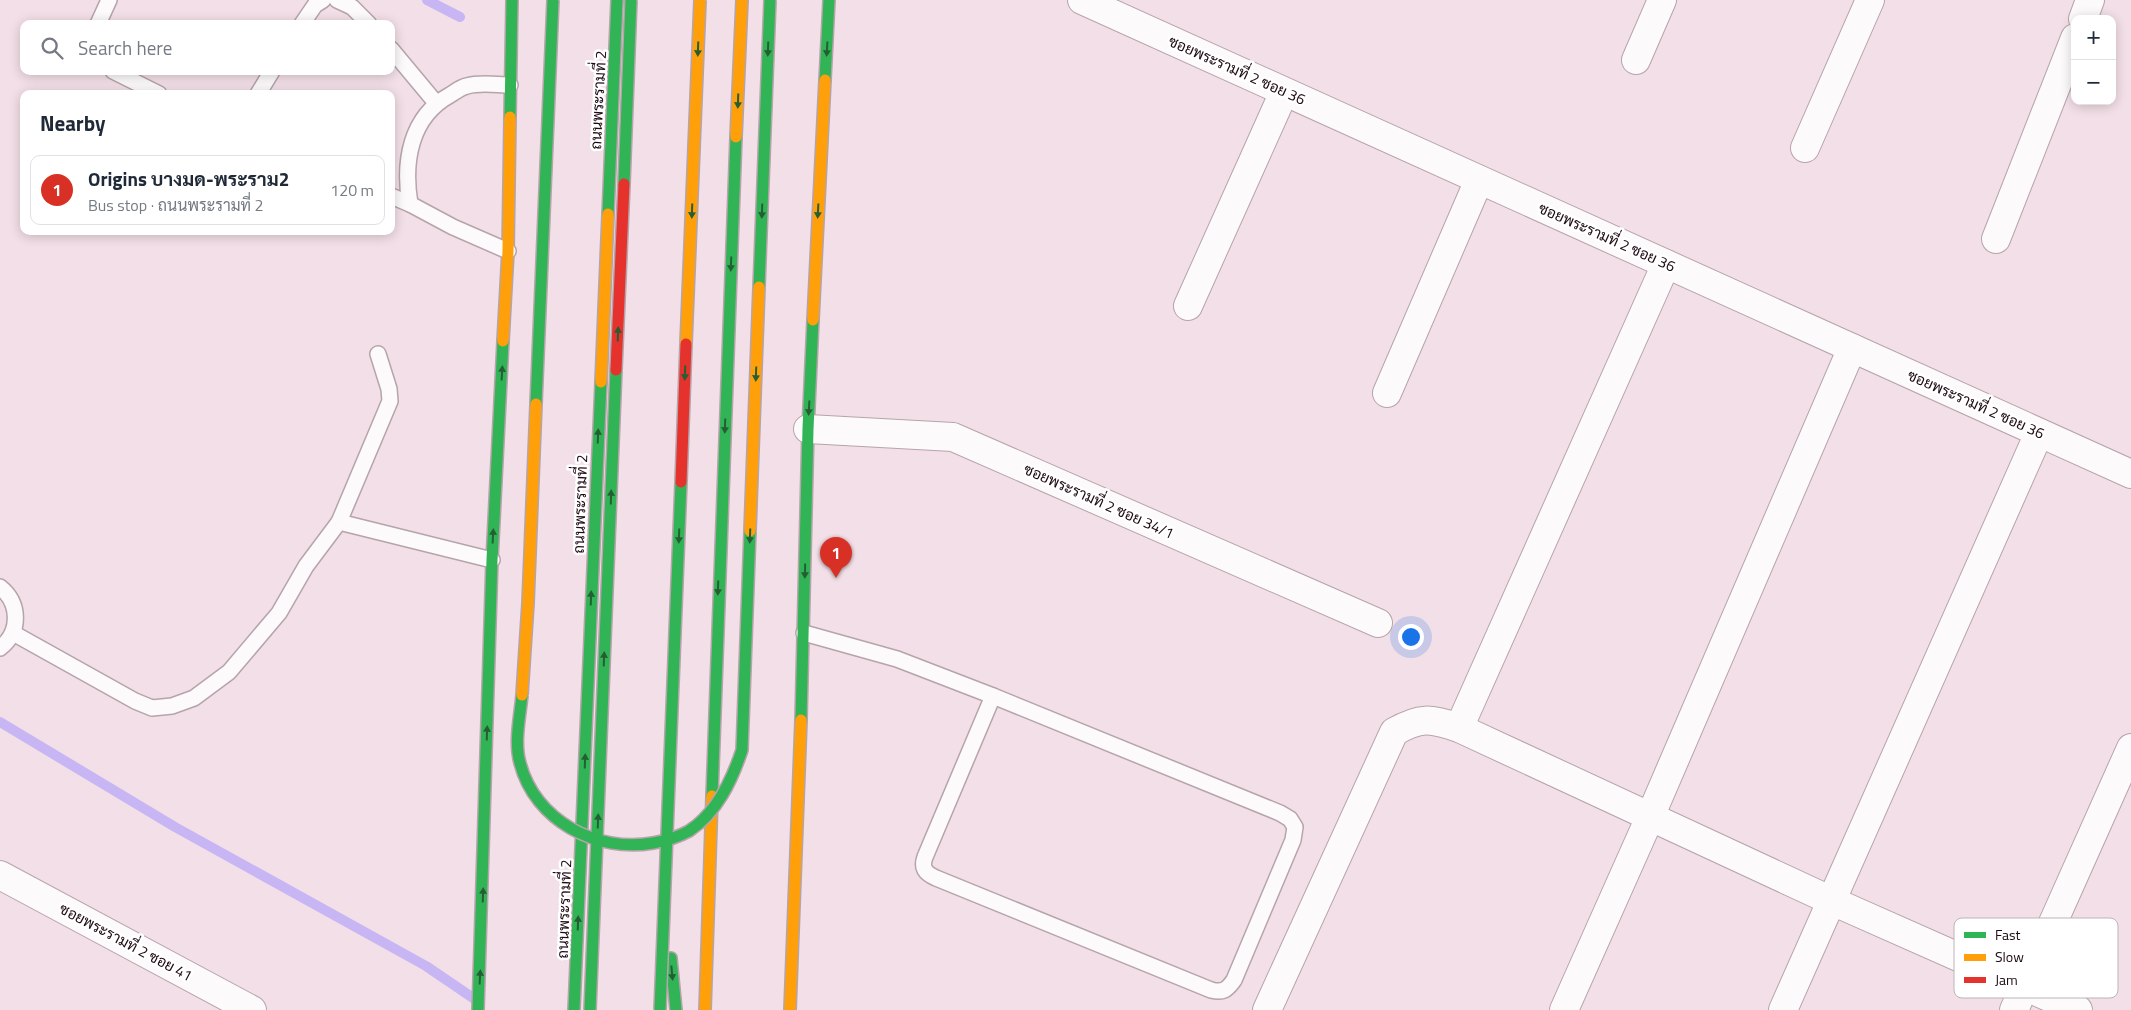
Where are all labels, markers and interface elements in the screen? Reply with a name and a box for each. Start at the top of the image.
map controls [2071,15,2116,105]
button: + [2071,15,2116,60]
search box [20,20,395,75]
street label: ซอยพระรามที่ 2 ซอย 36 [1165,27,1311,111]
text: Search here [78,33,172,62]
icon: search [38,34,66,62]
one-way arrow [694,41,702,57]
one-way arrow [763,41,771,57]
one-way arrow [822,41,830,57]
street label: ถนนพระรามที่ 2 [581,50,612,150]
button: − [2071,60,2116,105]
one-way arrow [734,93,742,109]
text: Nearby [40,107,105,139]
text: Origins บางมด-พระราม2 [88,164,289,193]
text: 1 [53,178,61,202]
text: 120 m [330,178,374,202]
text: Bus stop · ถนนพระรามที่ 2 [88,193,264,217]
street label: ซอยพระรามที่ 2 ซอย 36 [1535,194,1681,278]
one-way arrow [688,203,696,219]
one-way arrow [757,203,765,219]
one-way arrow [814,203,822,219]
one-way arrow [727,256,735,272]
one-way arrow [614,326,622,342]
street label: ซอยพระรามที่ 2 ซอย 36 [1904,361,2050,445]
one-way arrow [498,365,506,381]
one-way arrow [681,366,689,382]
one-way arrow [752,366,760,382]
one-way arrow [804,401,812,417]
one-way arrow [720,418,728,434]
one-way arrow [595,428,603,444]
street label: ถนนพระรามที่ 2 [564,454,593,554]
street label: ซอยพระรามที่ 2 ซอย 34/1 [1020,455,1179,545]
one-way arrow [607,488,615,504]
one-way arrow [490,527,498,543]
one-way arrow [674,528,682,544]
one-way arrow [746,528,754,544]
pin: 1 [820,537,852,578]
one-way arrow [801,563,809,579]
one-way arrow [714,581,722,597]
one-way arrow [588,590,596,606]
your location [1398,624,1424,650]
one-way arrow [601,651,609,667]
one-way arrow [484,725,492,741]
one-way arrow [581,752,589,768]
one-way arrow [594,813,602,829]
street label: ถนนพระรามที่ 2 [548,859,577,959]
one-way arrow [479,887,487,903]
street label: ซอยพระรามที่ 2 ซอย 41 [55,894,198,987]
one-way arrow [574,915,582,931]
legend [1954,918,2118,998]
text: Fast [1995,924,2020,945]
text: Slow [1995,946,2024,967]
one-way arrow [668,965,676,981]
one-way arrow [477,969,485,985]
text: Jam [1995,969,2018,990]

